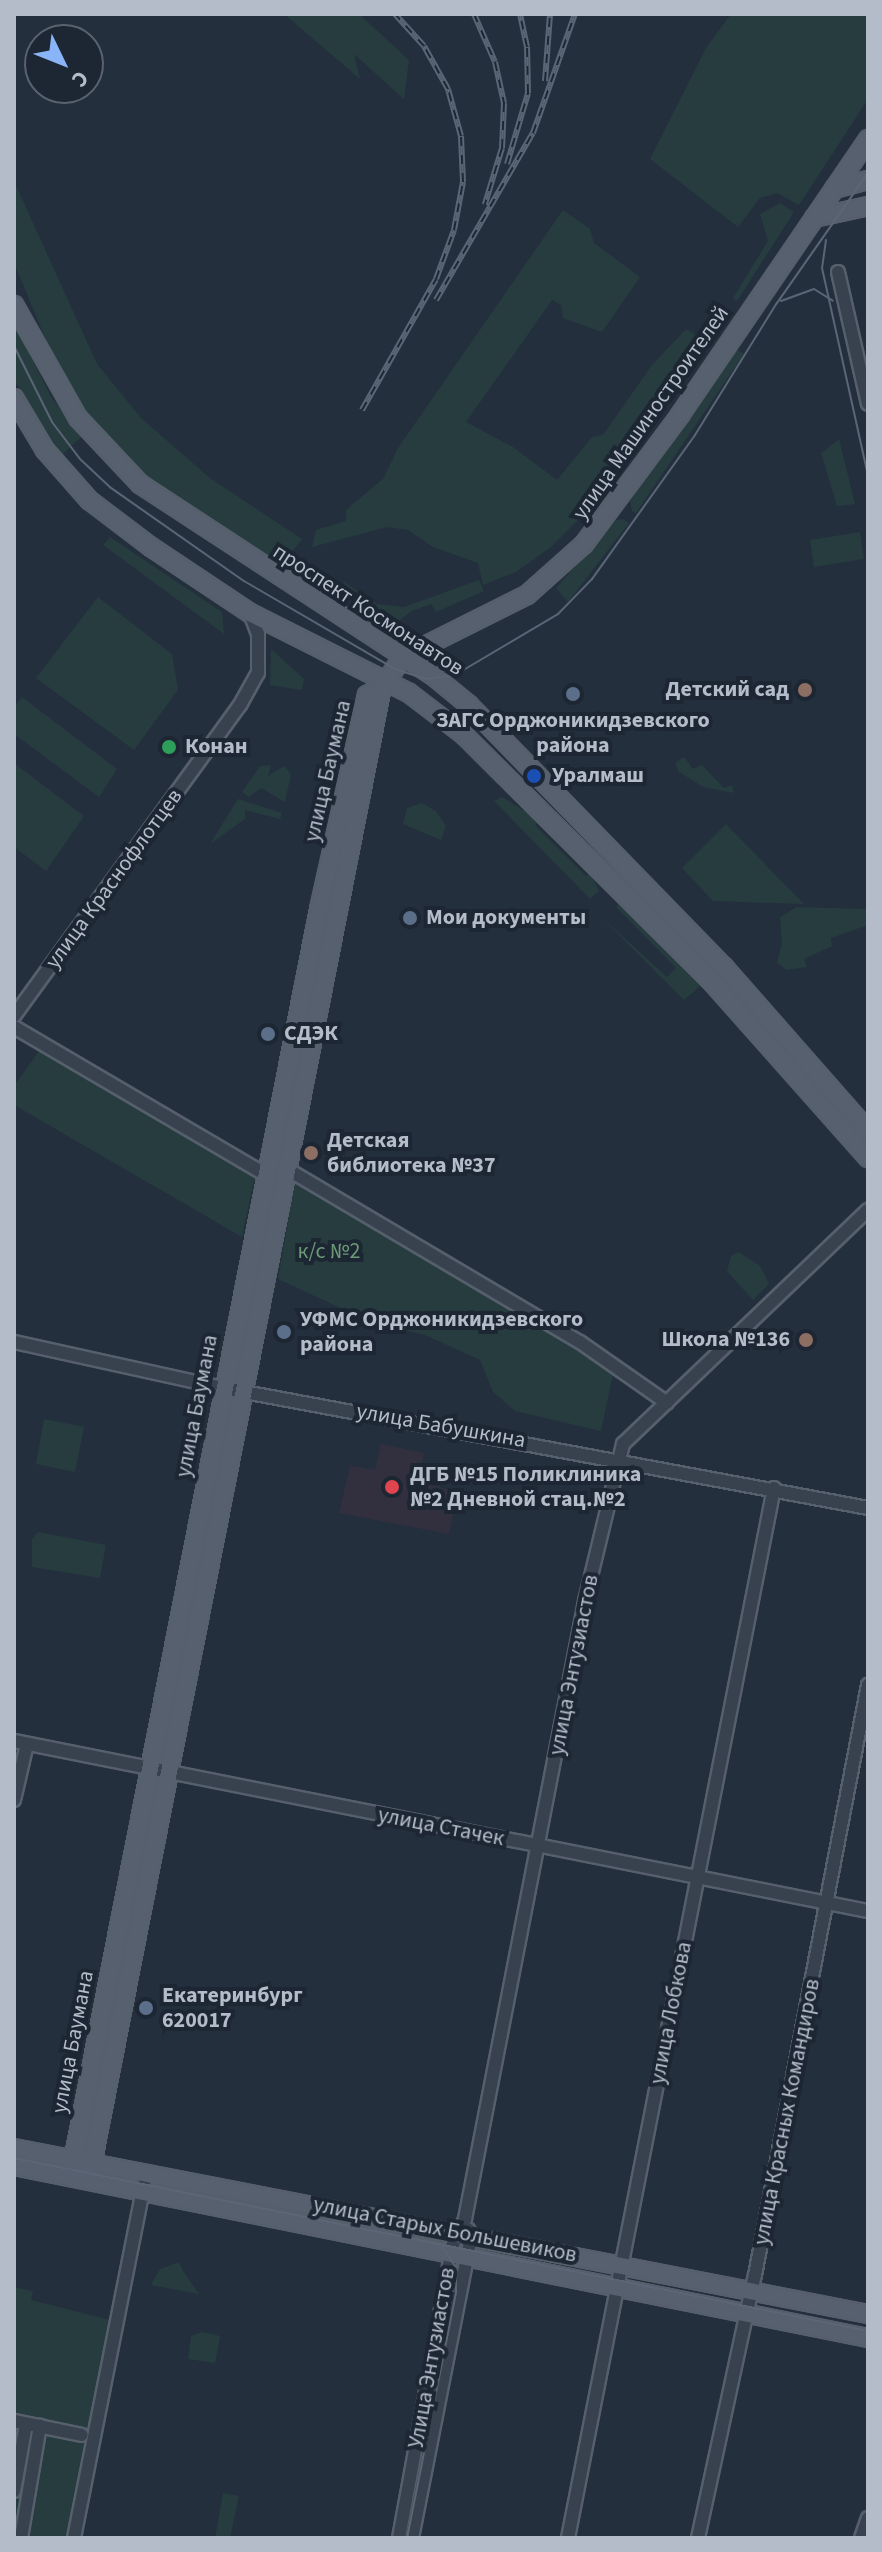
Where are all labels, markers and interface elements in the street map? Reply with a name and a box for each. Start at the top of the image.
north arrow [24,24,104,104]
text: С [64,63,96,95]
street label: улица Машиностроителей [567,301,735,525]
street label: проспект Космонавтов [268,539,468,681]
place label: Детский сад [665,677,789,703]
marker: Детский сад [796,681,814,699]
marker: ЗАГС Орджоникидзевского района [564,685,582,703]
street label: улица Баумана [299,698,357,844]
place label: ЗАГС Орджоникидзевского района [436,707,710,758]
place label: Конан [185,734,248,760]
marker: Конан [160,738,178,756]
place label: Уралмаш [552,763,644,789]
marker: Уралмаш [523,765,545,787]
street label: улица Краснофлотцев [40,784,188,974]
place label: Мои документы [426,905,586,931]
marker: Мои документы [401,909,419,927]
place label: СДЭК [284,1021,338,1047]
marker: СДЭК [259,1025,277,1043]
place label: Детская библиотека №37 [327,1127,496,1178]
marker: Детская библиотека №37 [302,1144,320,1162]
park label: к/с №2 [298,1239,360,1265]
place label: УФМС Орджоникидзевского района [300,1306,583,1358]
marker: УФМС Орджоникидзевского района [275,1323,293,1341]
place label: Школа №136 [661,1327,790,1353]
marker: Школа №136 [797,1331,815,1349]
street label: улица Баумана [170,1332,224,1480]
street label: улица Бабушкина [354,1398,528,1454]
place label: ДГБ №15 Поликлиника №2 Дневной стац.№2 [410,1461,641,1512]
marker: ДГБ №15 Поликлиника №2 Дневной стац.№2 [381,1476,403,1498]
street label: улица Энтузиастов [544,1572,604,1758]
street label: улица Стачек [376,1802,506,1852]
street label: улица Лобкова [644,1940,698,2086]
street label: улица Баумана [46,1968,100,2116]
street label: улица Красных Командиров [748,1977,826,2247]
place label: Екатеринбург 620017 [162,1982,303,2034]
marker: Екатеринбург 620017 [137,1999,155,2017]
street label: улица Старых Большевиков [311,2191,579,2269]
street label: Улица Энтузиастов [403,2266,461,2450]

